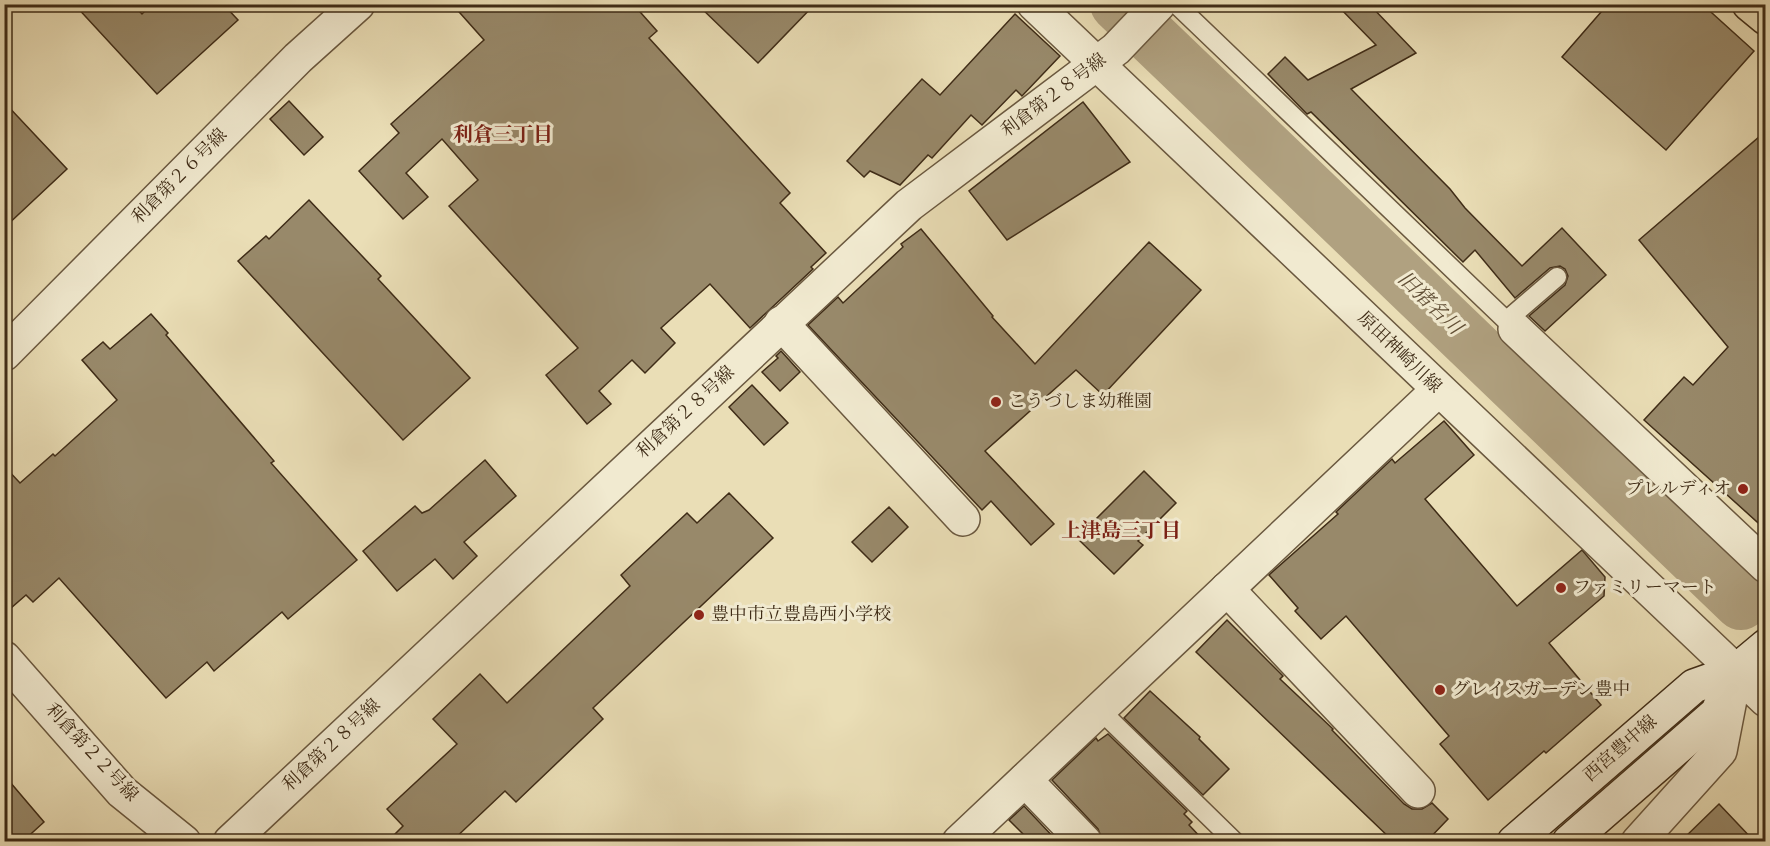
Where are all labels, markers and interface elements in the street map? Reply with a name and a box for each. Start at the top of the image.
street label: 利倉第２８号線 [996,48,1112,144]
district label: 利倉三丁目 [453,122,553,150]
street label: 利倉第２６号線 [127,124,233,230]
water label: 旧猪名川 [1391,266,1469,343]
street label: 原田神崎川線 [1351,306,1447,400]
street label: 利倉第２８号線 [631,361,741,465]
place label: こうづしま幼稚園 [1008,390,1152,415]
marker: こうづしま幼稚園 [989,395,1003,409]
place label: プレルディオ [1626,477,1731,502]
marker: プレルディオ [1736,482,1750,496]
district label: 上津島三丁目 [1061,518,1181,546]
place label: ファミリーマート [1573,576,1717,601]
marker: ファミリーマート [1554,581,1568,595]
place label: 豊中市立豊島西小学校 [711,603,891,628]
marker: 豊中市立豊島西小学校 [692,608,706,622]
place label: グレイスガーデン豊中 [1452,678,1631,703]
marker: グレイスガーデン豊中 [1433,683,1447,697]
street label: 利倉第２８号線 [277,694,387,798]
street label: 利倉第２２号線 [39,698,143,808]
street label: 西宮豊中線 [1579,710,1663,788]

